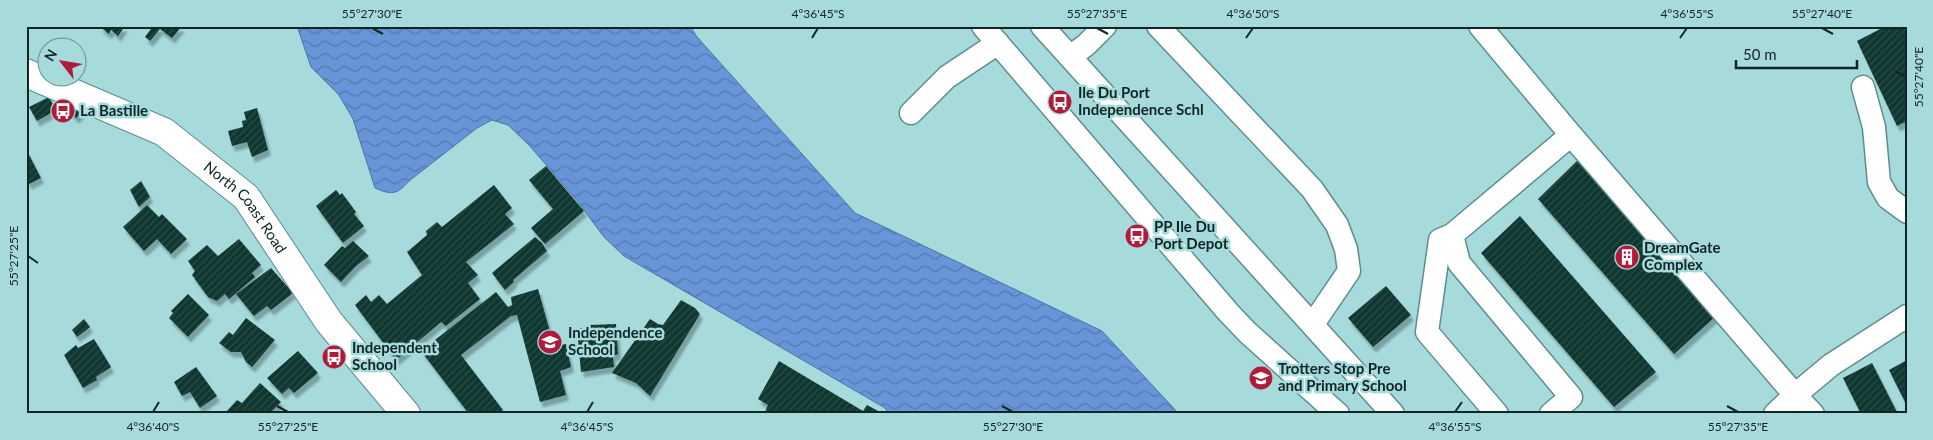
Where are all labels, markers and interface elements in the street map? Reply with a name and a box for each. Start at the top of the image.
text: 55°27'30"E [342,6,402,21]
text: 4°36'45"S [791,6,845,21]
text: 55°27'35"E [1067,6,1127,21]
text: 4°36'50"S [1226,6,1280,21]
text: 4°36'55"S [1660,6,1714,21]
text: 55°27'40"E [1792,6,1852,21]
north arrow [38,38,88,88]
scale bar [1736,38,1857,70]
text: 50 m [1743,45,1777,63]
text: N [40,46,60,64]
text: 55°27'40"E [1911,47,1926,107]
place label: Ile Du Port Independence Schl [1078,83,1204,118]
bus stop icon: Ile Du Port Independence Schl [1047,89,1073,115]
bus stop icon: La Bastille [50,98,76,124]
place label: La Bastille [80,101,148,119]
street label: North Coast Road [201,157,291,257]
place label: PP Ile Du Port Depot [1154,217,1229,252]
bus stop icon: PP Ile Du Port Depot [1124,223,1150,249]
text: 55°27'25"E [6,226,21,286]
place label: DreamGate Complex [1644,238,1721,273]
building icon: DreamGate Complex [1614,244,1640,270]
place label: Independence School [568,323,662,358]
school or university icon: Independence School [537,329,563,355]
place label: Independent School [352,338,437,373]
bus stop icon: Independent School [321,344,347,370]
place label: Trotters Stop Pre and Primary School [1278,359,1407,394]
school or university icon: Trotters Stop Pre and Primary School [1248,365,1274,391]
text: 4°36'40"S [126,419,180,434]
text: 55°27'25"E [258,419,318,434]
text: 4°36'45"S [560,419,614,434]
text: 55°27'30"E [983,419,1043,434]
text: 4°36'55"S [1428,419,1482,434]
text: 55°27'35"E [1708,419,1768,434]

